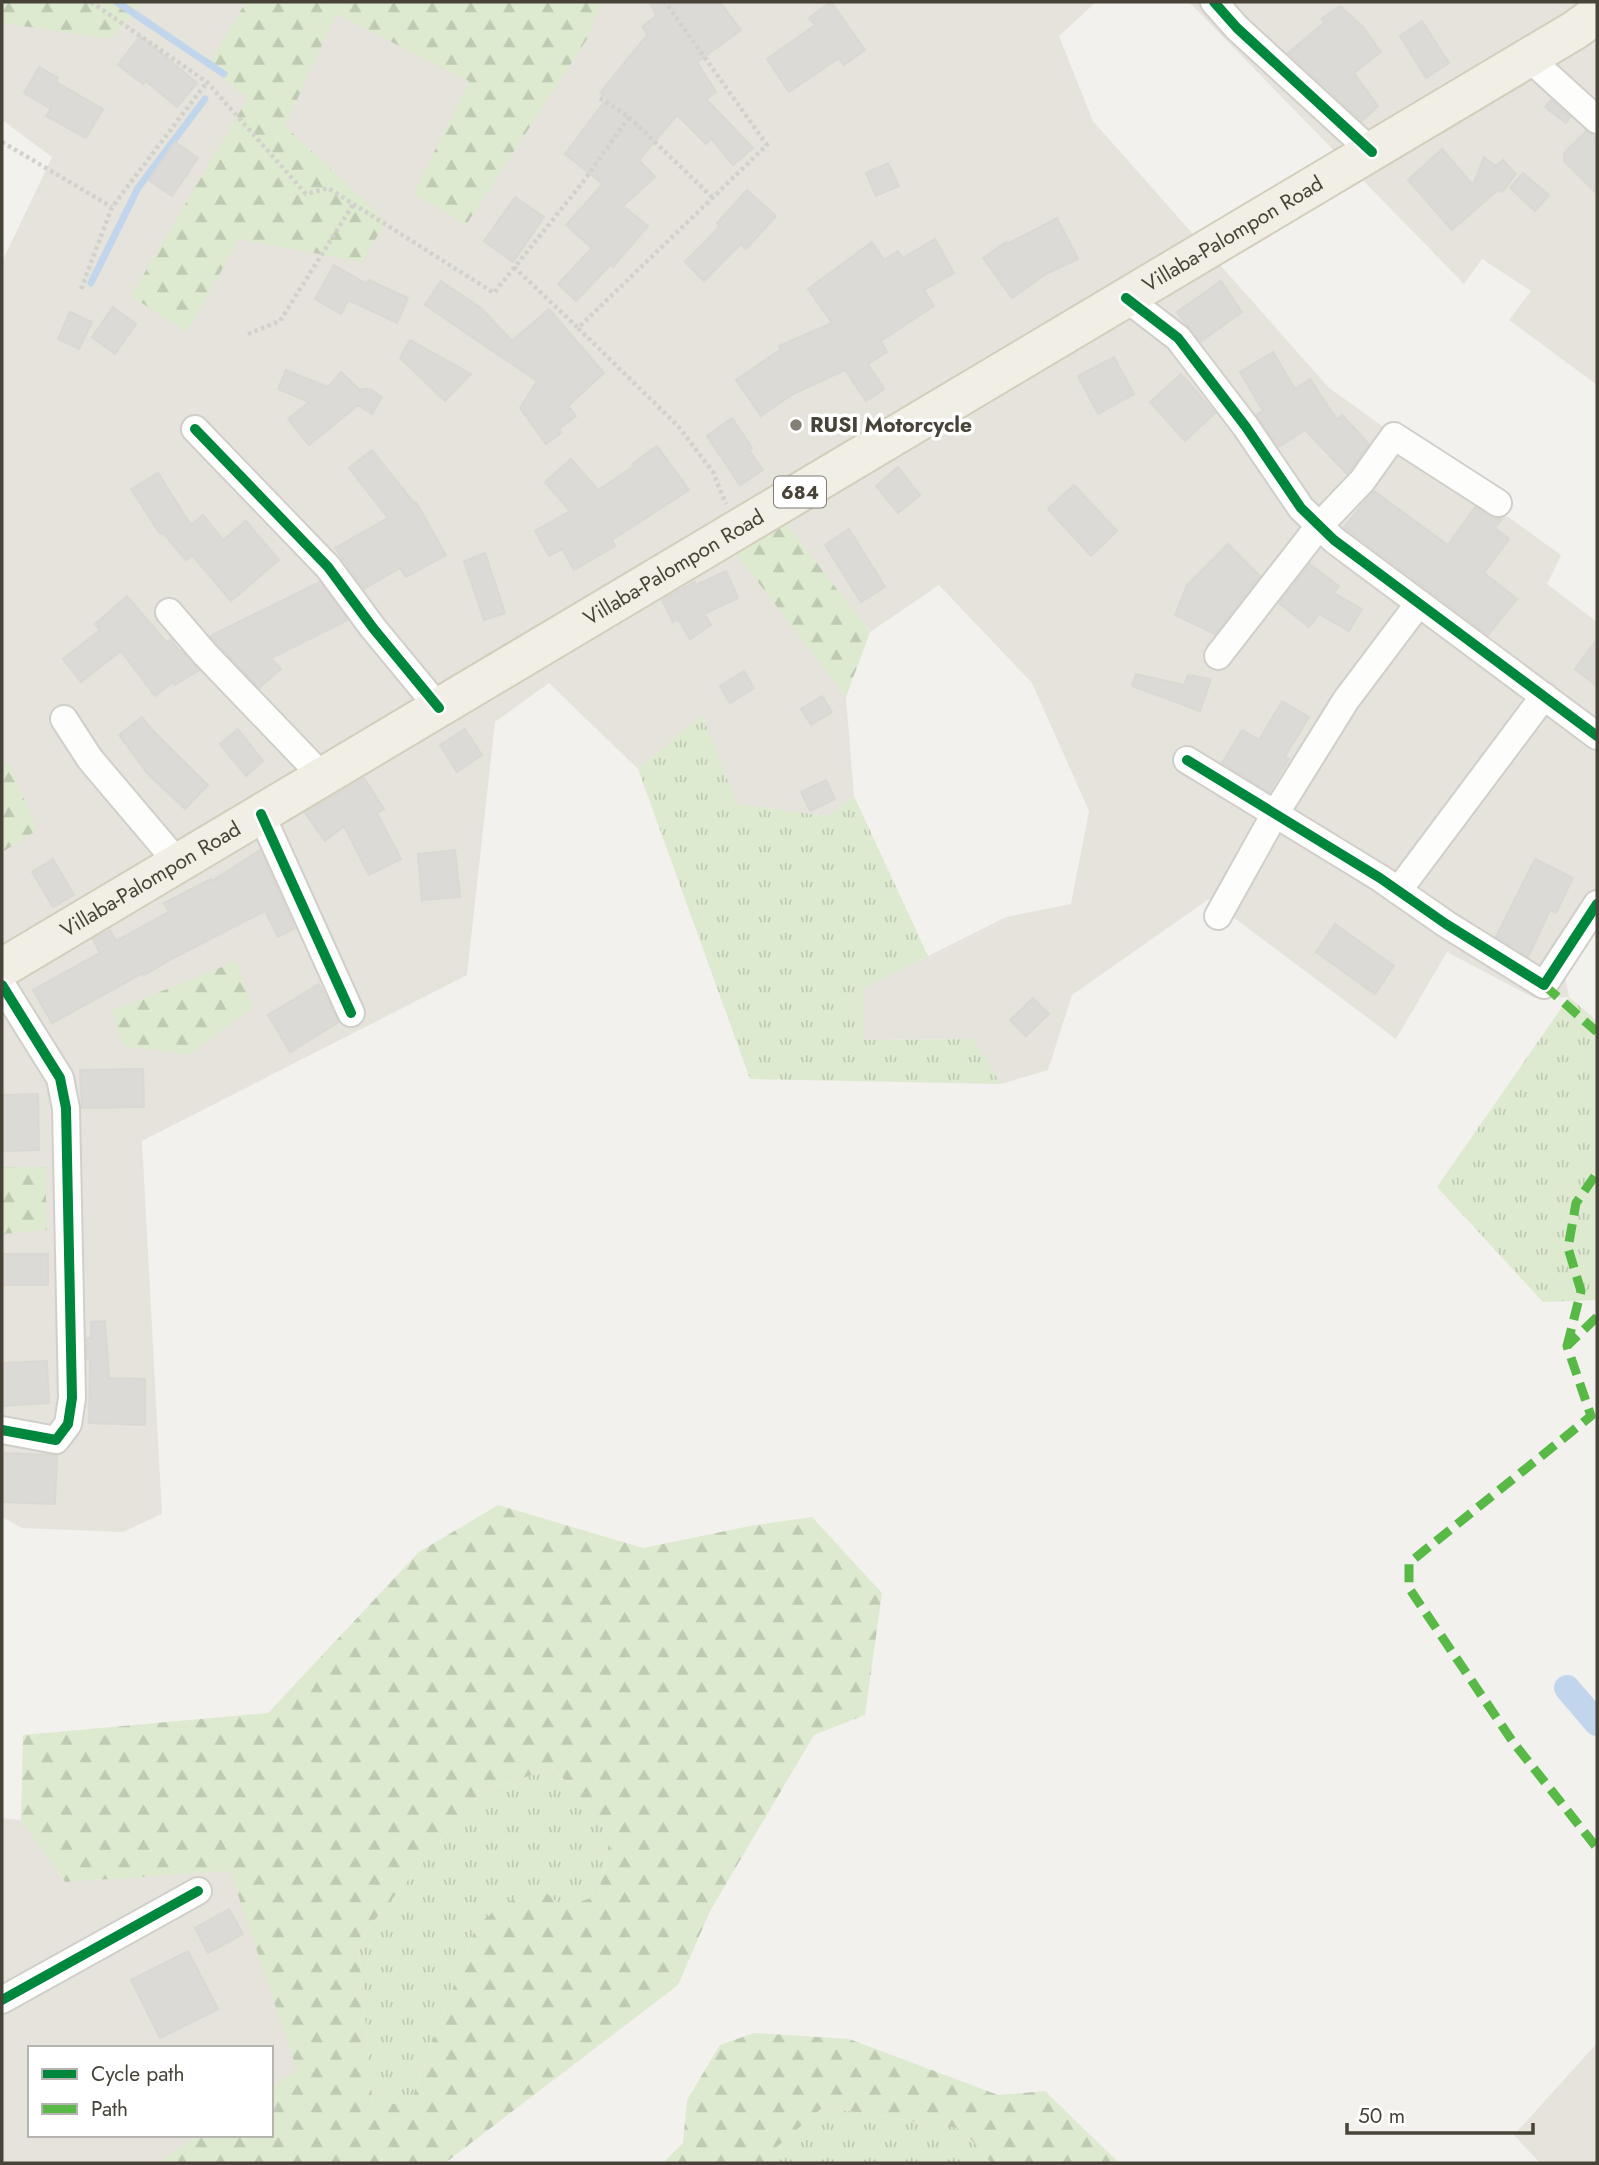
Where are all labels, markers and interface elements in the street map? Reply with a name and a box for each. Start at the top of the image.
street label: Villaba-Palompon Road [1137,169,1329,300]
place label: RUSI Motorcycle [810,410,972,440]
marker: RUSI Motorcycle [788,417,804,433]
road number: 684 [774,477,826,508]
street label: Villaba-Palompon Road [578,502,770,633]
street label: Villaba-Palompon Road [55,814,247,945]
legend [28,2046,273,2137]
text: Cycle path [91,2059,184,2089]
scale bar [1347,2092,1532,2136]
text: Path [91,2094,128,2124]
text: 50 m [1358,2101,1405,2131]

